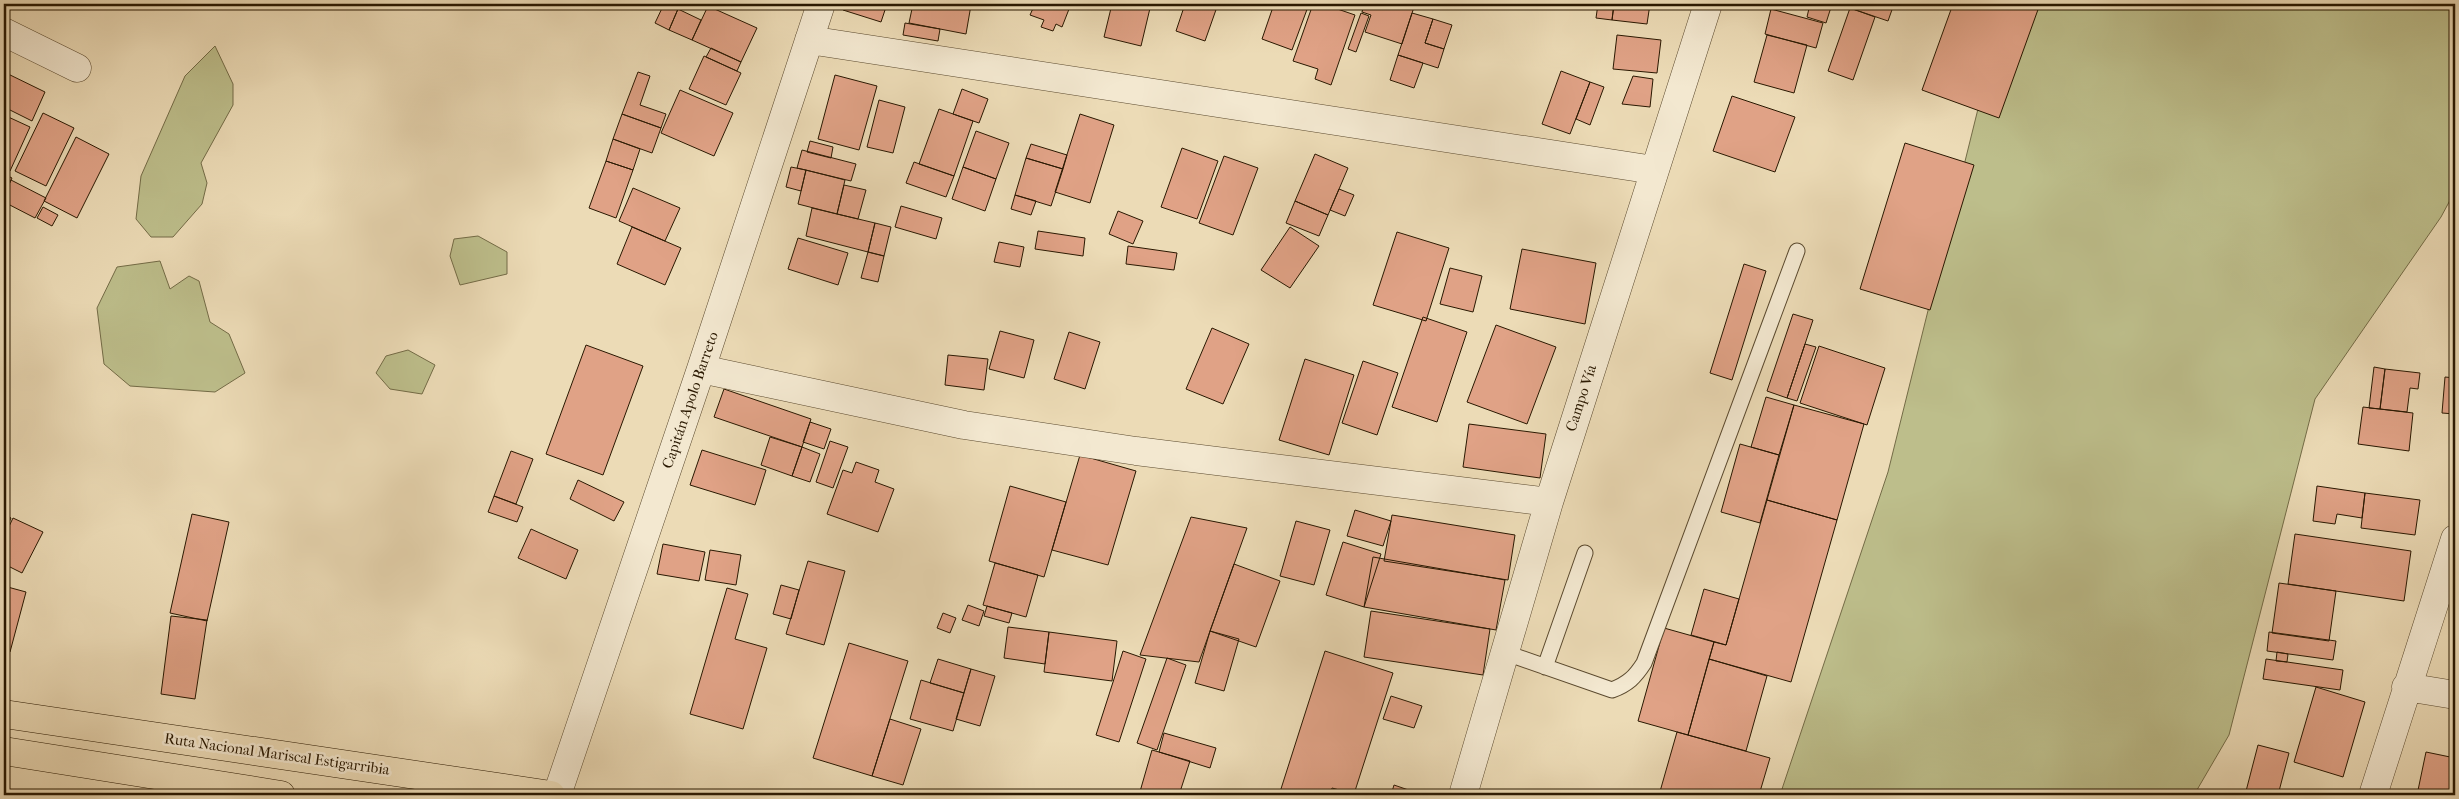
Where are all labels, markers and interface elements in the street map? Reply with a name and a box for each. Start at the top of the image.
street label: Capitán Apolo Barreto [658,329,722,471]
street label: Campo Vía [1562,361,1601,434]
street label: Ruta Nacional Mariscal Estigarribia [163,729,392,779]

